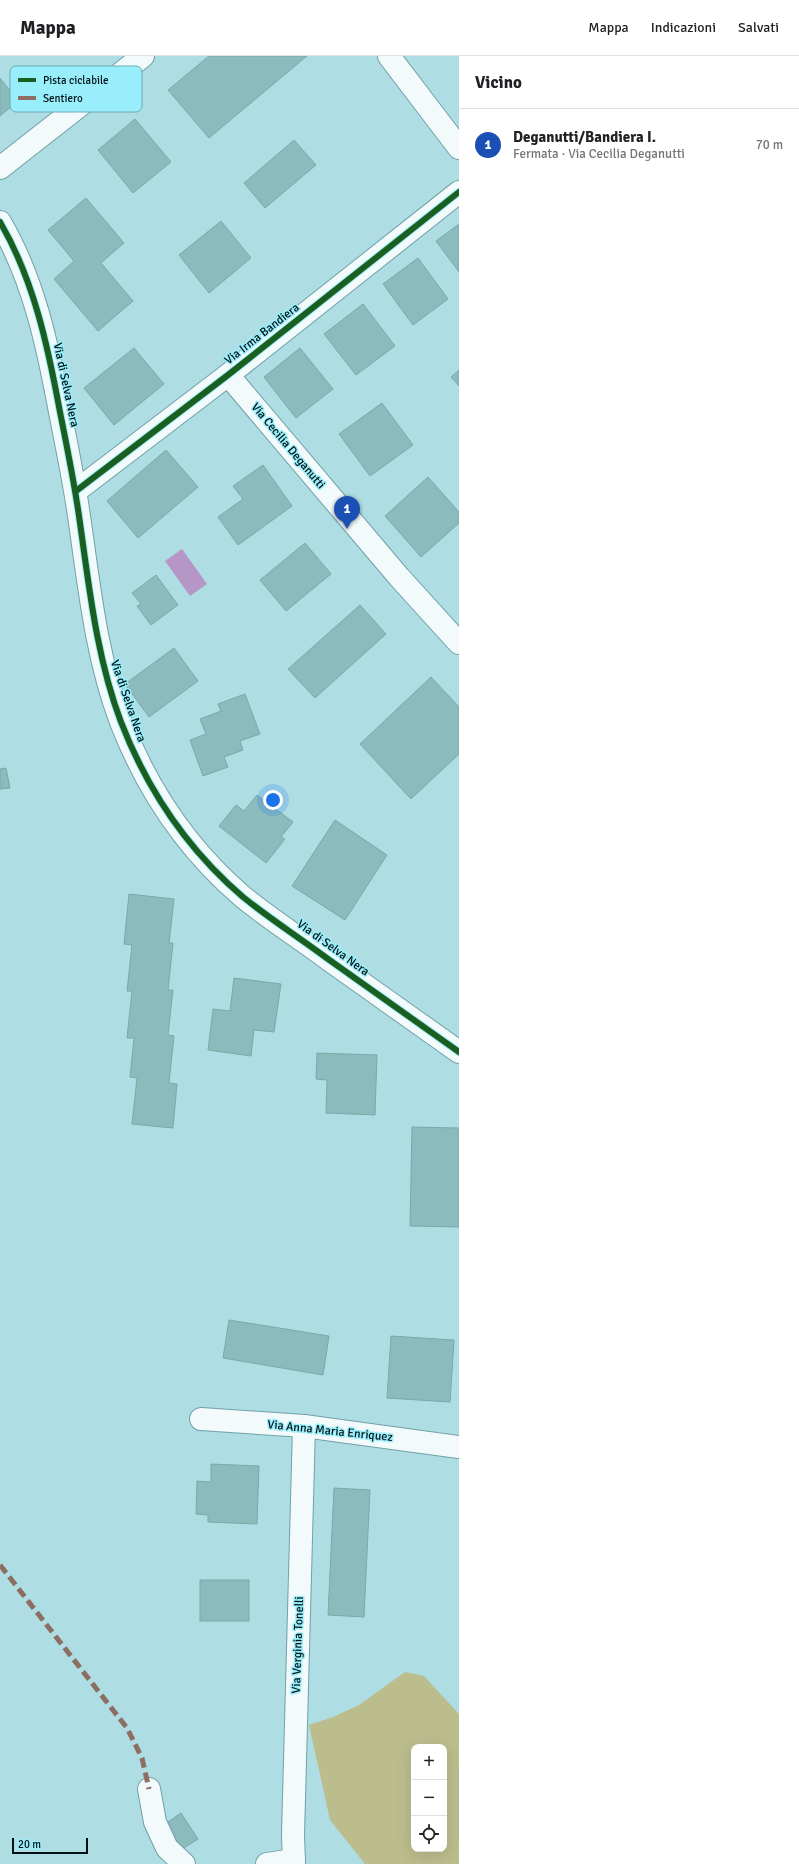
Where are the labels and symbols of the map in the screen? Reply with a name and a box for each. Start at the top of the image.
legend [10,66,142,112]
text: Pista ciclabile [43,74,109,87]
text: Sentiero [43,92,83,105]
street label: Via Irma Bandiera [222,300,302,368]
street label: Via di Selva Nera [50,341,82,429]
street label: Via Cecilia Deganutti [248,400,328,492]
pin: 1 [334,496,360,529]
street label: Via di Selva Nera [107,658,149,744]
your location [263,790,283,810]
street label: Via di Selva Nera [294,917,372,979]
street label: Via Anna Maria Enriquez [267,1417,393,1445]
street label: Via Verginia Tonelli [289,1596,307,1694]
scale bar [12,1836,88,1855]

